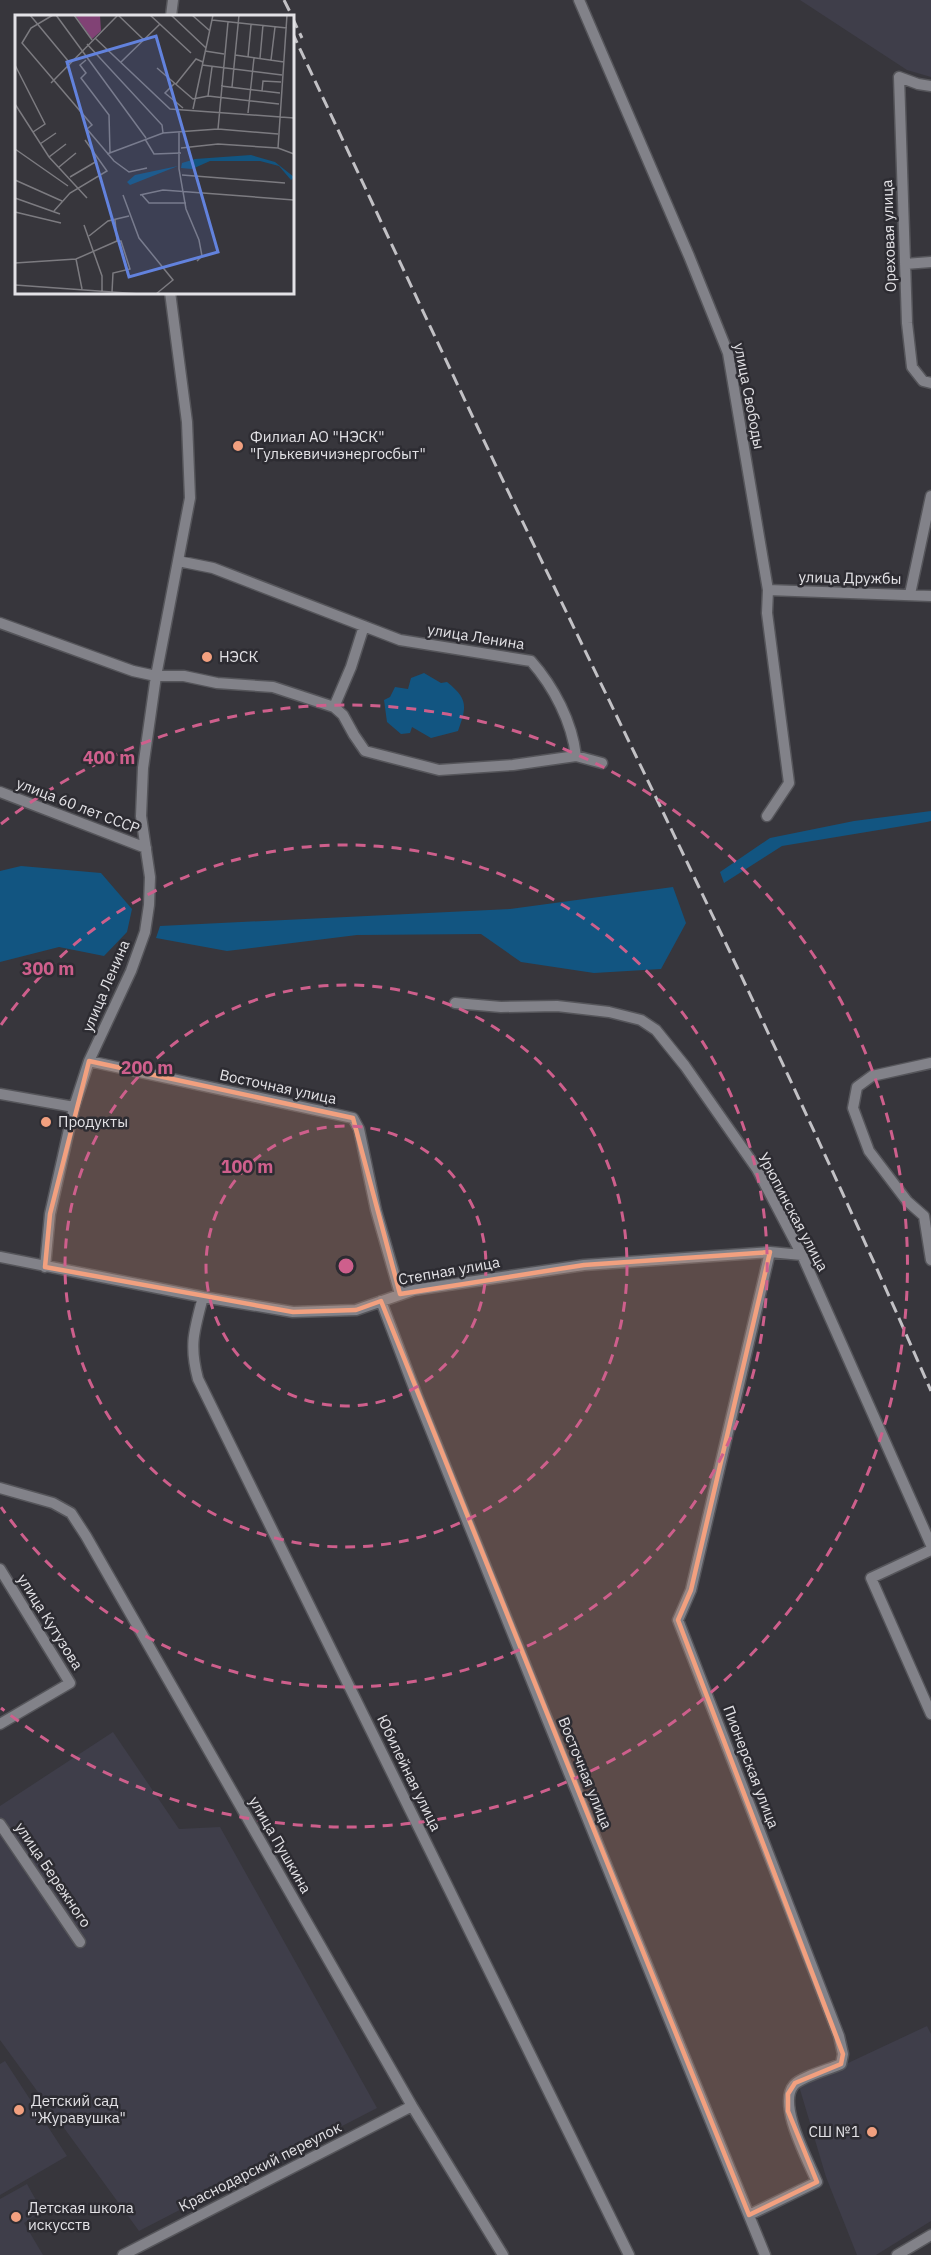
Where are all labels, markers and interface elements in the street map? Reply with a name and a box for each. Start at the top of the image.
inset map [15,15,294,294]
street label: Ореховая улица [877,179,900,293]
street label: улица Свободы [730,341,769,451]
place label: Филиал АО "НЭСК" "Гулькевичиэнергосбыт" [250,427,426,463]
marker: Филиал АО "НЭСК" "Гулькевичиэнергосбыт" [231,439,245,453]
street label: улица Дружбы [798,567,902,588]
street label: улица Ленина [426,619,526,654]
place label: НЭСК [219,647,258,666]
marker: НЭСК [200,650,214,664]
text: 400 m [83,746,135,769]
street label: улица 60 лет СССР [14,773,142,838]
street label: улица Ленина [78,937,133,1035]
text: 300 m [22,957,74,980]
text: 200 m [121,1056,173,1079]
street label: Восточная улица [218,1065,338,1108]
place label: Продукты [58,1112,128,1131]
marker: Продукты [39,1115,53,1129]
street label: Урюпинская улица [754,1149,833,1274]
text: 100 m [221,1155,273,1178]
street label: Степная улица [397,1252,501,1289]
centre of rings [336,1256,356,1276]
street label: улица Кутузова [13,1570,87,1673]
street label: Пионерская улица [719,1703,784,1831]
street label: Юбилейная улица [373,1711,446,1834]
street label: Восточная улица [554,1714,617,1832]
street label: улица Пушкина [245,1793,316,1897]
street label: улица Бережного [11,1818,96,1931]
place label: Детский сад "Журавушка" [31,2091,126,2127]
marker: Детский сад "Журавушка" [12,2103,26,2117]
street label: Краснодарский переулок [175,2117,344,2216]
place label: СШ №1 [808,2122,860,2141]
marker: СШ №1 [865,2125,879,2139]
place label: Детская школа искусств [28,2198,134,2234]
marker: Детская школа искусств [9,2210,23,2224]

